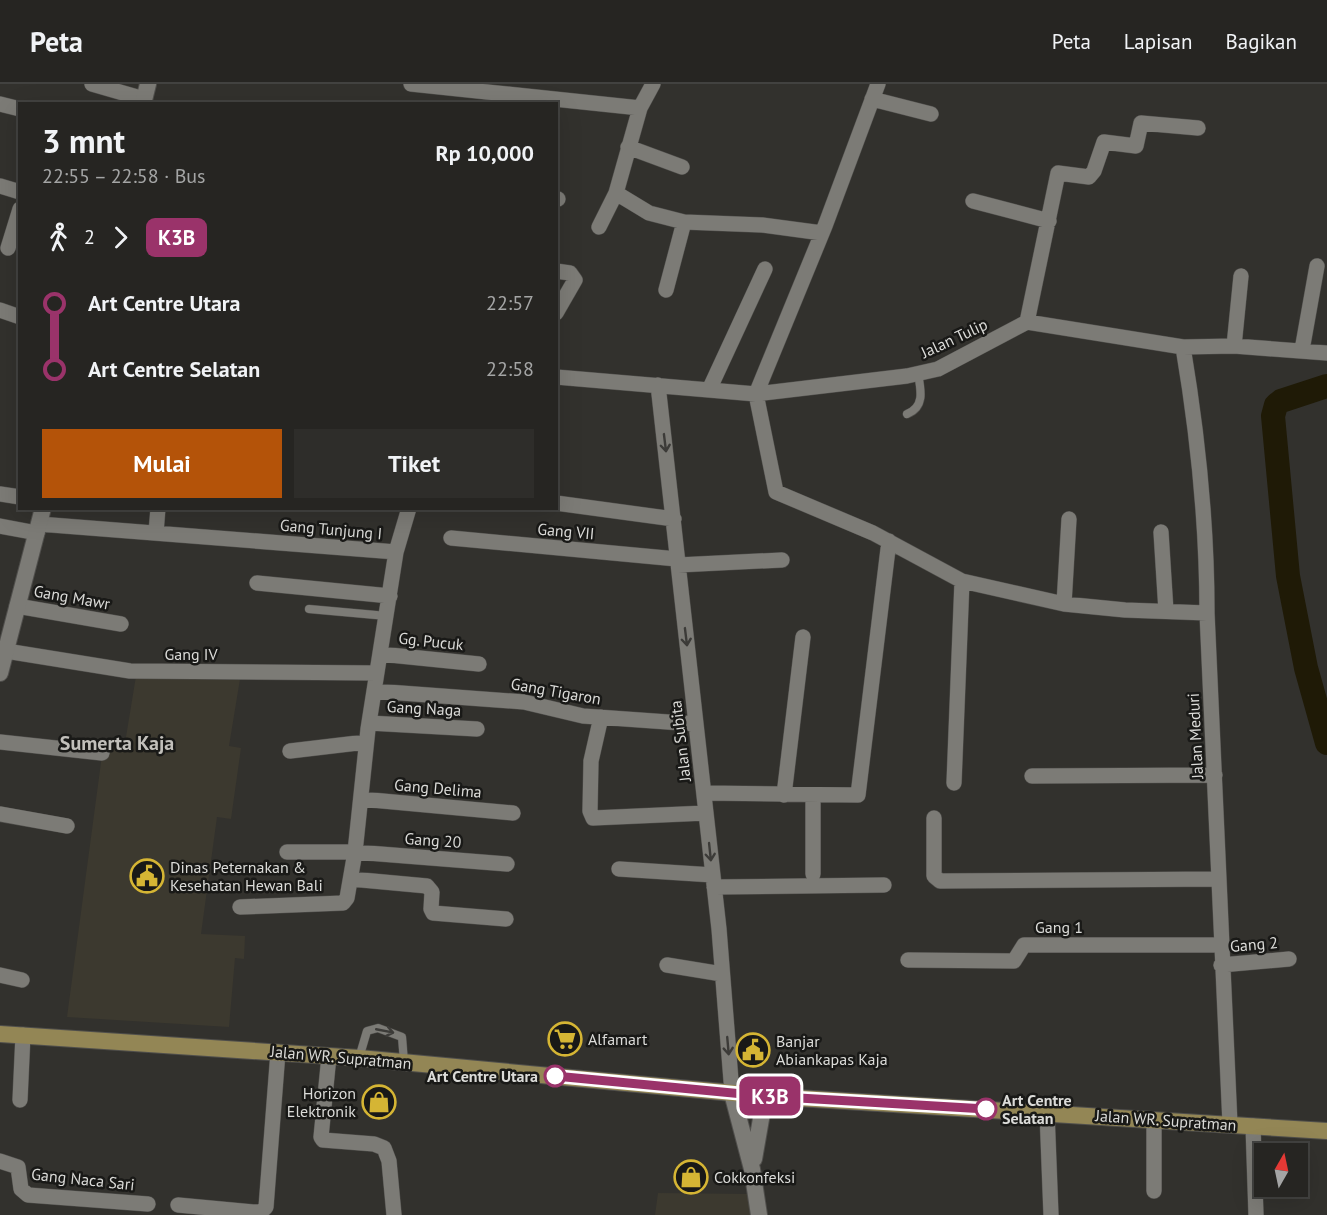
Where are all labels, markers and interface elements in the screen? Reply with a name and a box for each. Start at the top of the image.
text: Peta [30,23,83,60]
text: Peta [1052,28,1091,55]
text: Lapisan [1124,28,1192,55]
text: Bagikan [1225,28,1297,55]
text: 3 mnt [42,119,125,162]
text: Rp 10,000 [435,139,534,167]
text: 22:55 – 22:58 · Bus [42,163,206,189]
icon: walk [42,221,75,254]
icon: forward [104,221,137,254]
text: 2 [84,224,95,250]
text: K3B [158,224,195,251]
text: Art Centre Utara [88,289,240,317]
text: 22:57 [486,290,534,316]
street label: Jalan Tulip [917,314,990,363]
text: Art Centre Selatan [88,355,260,383]
text: 22:58 [486,356,534,382]
button: Mulai [42,429,282,498]
button: Tiket [294,429,534,498]
one-way arrow [660,433,671,453]
street label: Gang Tunjung I [279,515,383,543]
street label: Gang VII [537,519,595,543]
street label: Gang Mawr [32,580,112,614]
one-way arrow [681,627,692,647]
street label: Gg. Pucuk [397,628,465,654]
street label: Gang IV [164,644,218,664]
street label: Gang Tigaron [509,673,603,709]
street label: Jalan Meduri [1183,693,1207,780]
street label: Gang Naga [386,696,462,720]
street label: Jalan Subita [665,699,695,784]
district label: Sumerta Kaja [60,730,174,756]
street label: Gang Delima [393,774,483,802]
street label: Gang 20 [404,828,462,852]
one-way arrow [705,841,716,861]
place label: Dinas Peternakan & Kesehatan Hewan Bali [170,857,323,895]
public building icon: Dinas Peternakan & Kesehatan Hewan Bali [129,858,165,894]
street label: Gang 1 [1035,917,1083,937]
street label: Gang 2 [1229,932,1279,956]
supermarket icon: Alfamart [547,1021,583,1057]
one-way arrow [375,1026,394,1037]
place label: Alfamart [588,1029,648,1049]
place label: Banjar Abiankapas Kaja [776,1031,888,1069]
public building icon: Banjar Abiankapas Kaja [735,1032,771,1068]
one-way arrow [723,1036,734,1056]
street label: Jalan WR. Supratman [269,1041,412,1073]
marker: Art Centre Utara [544,1065,566,1087]
place label: Art Centre Utara [427,1066,538,1086]
line badge: K3B [736,1076,804,1116]
place label: Horizon Elektronik [287,1083,356,1121]
text: K3B [751,1083,789,1110]
shop icon: Horizon Elektronik [361,1084,397,1120]
place label: Art Centre Selatan [1002,1090,1072,1128]
marker: Art Centre Selatan [975,1098,997,1120]
street label: Jalan WR. Supratman [1094,1105,1237,1135]
north arrow [1254,1143,1308,1197]
map controls [1254,1143,1308,1197]
shop icon: Cokkonfeksi [673,1159,709,1195]
street label: Gang Naca Sari [30,1164,136,1194]
place label: Cokkonfeksi [714,1167,795,1187]

